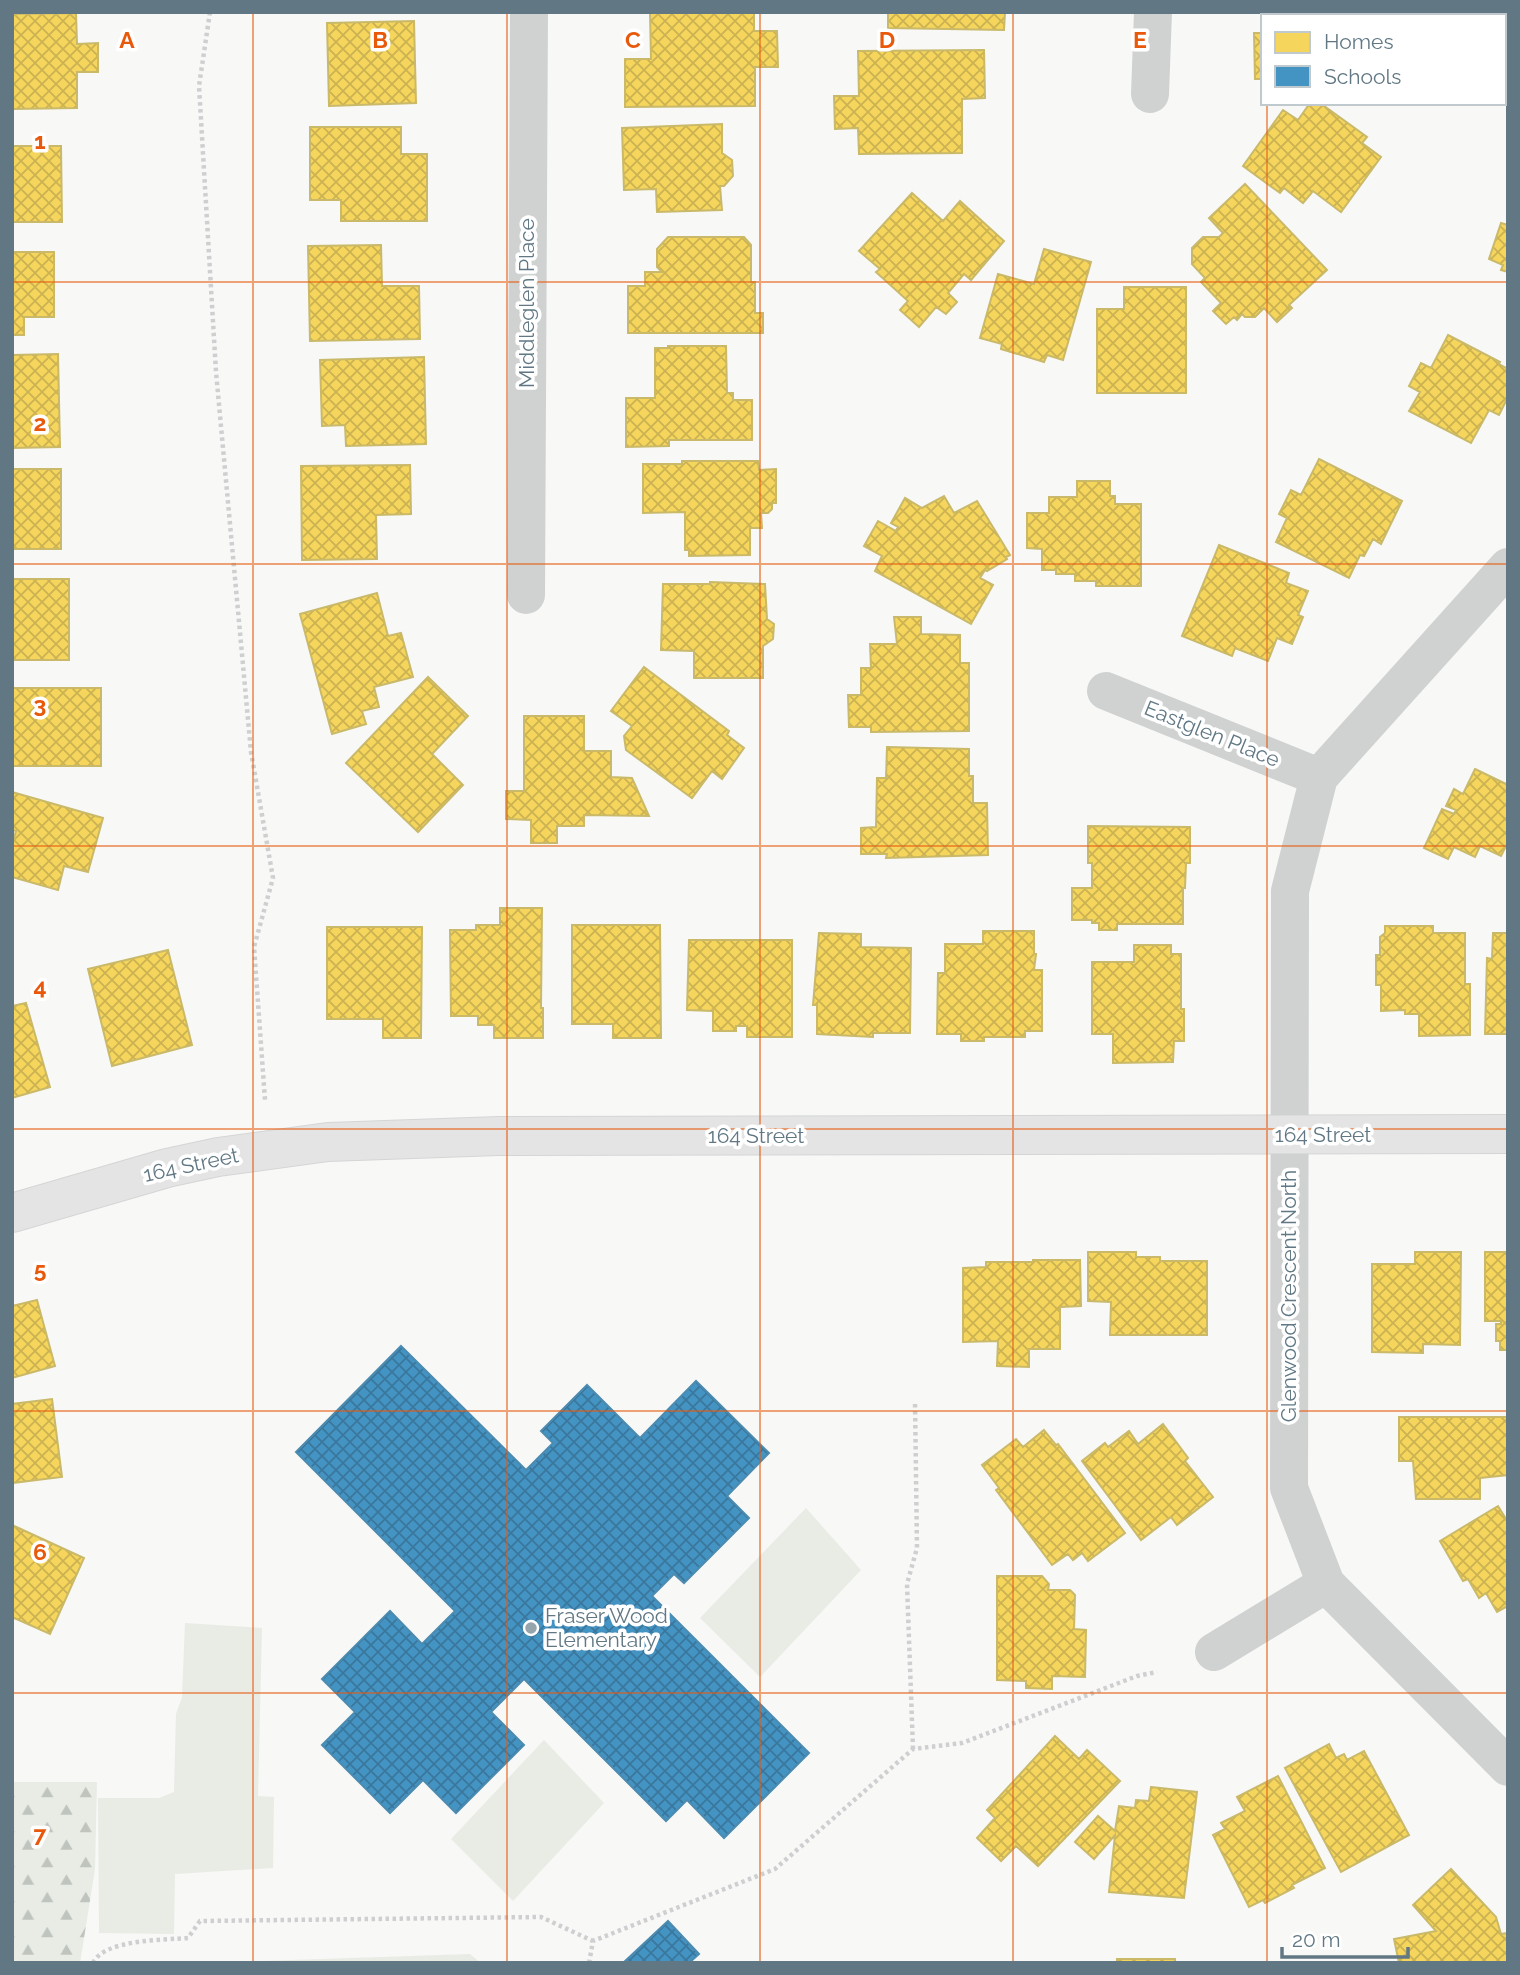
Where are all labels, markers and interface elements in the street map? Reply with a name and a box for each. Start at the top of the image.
legend [1261,14,1506,105]
text: A [119,26,135,53]
text: B [372,26,388,53]
text: C [625,26,641,53]
text: D [879,26,895,53]
text: E [1133,26,1147,53]
text: Homes [1324,29,1394,54]
text: Schools [1324,64,1401,89]
text: 1 [34,127,46,154]
street label: Middleglen Place [514,218,539,388]
text: 2 [34,409,46,436]
text: 3 [34,691,46,718]
street label: Eastglen Place [1141,695,1284,772]
text: 4 [33,973,47,1000]
street label: 164 Street [1275,1122,1371,1147]
street label: 164 Street [708,1123,804,1148]
street label: 164 Street [141,1142,241,1187]
street label: Glenwood Crescent North [1276,1170,1301,1422]
text: 5 [34,1256,47,1283]
text: 6 [33,1538,47,1565]
place label: Fraser Wood Elementary [545,1603,668,1652]
marker: Fraser Wood Elementary [523,1620,539,1636]
text: 7 [34,1820,47,1847]
scale bar [1282,1916,1408,1960]
text: 20 m [1292,1927,1340,1952]

